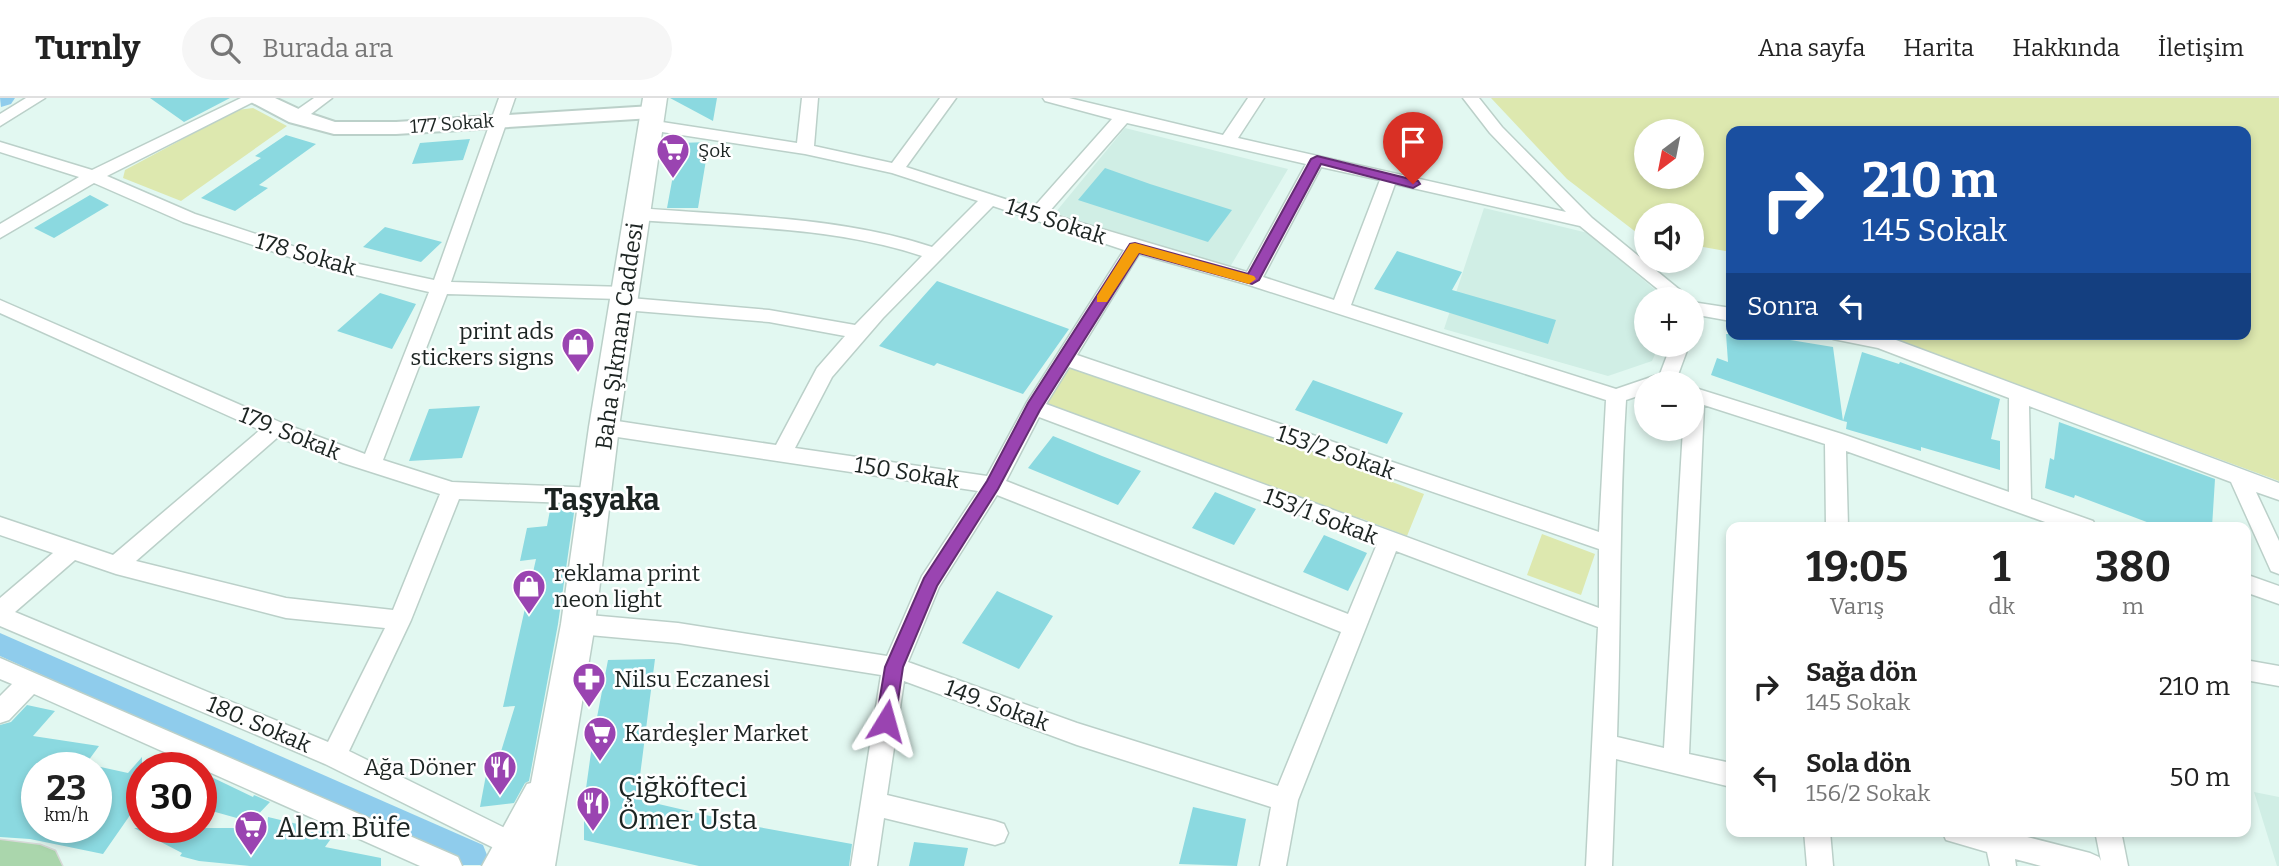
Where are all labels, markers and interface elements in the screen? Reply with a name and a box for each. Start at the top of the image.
search box [182,17,672,80]
text: Turnly [35,28,140,68]
icon: search [206,29,244,67]
text: Burada ara [262,33,393,64]
text: Ana sayfa [1758,34,1865,62]
text: Harita [1903,34,1974,62]
text: Hakkında [2012,34,2120,62]
text: İletişim [2158,34,2244,62]
street label: 177 Sokak [409,109,495,138]
pin [1383,112,1443,184]
north arrow [1634,119,1704,189]
map controls [1634,119,1704,441]
icon: arrive [1394,123,1432,161]
supermarket icon: Şok [654,131,692,180]
place label: Şok [698,139,731,162]
text: 210 m [1862,151,1997,210]
icon: right [1747,154,1838,245]
street label: 145 Sokak [1002,192,1110,250]
button: sound [1634,203,1704,273]
text: 145 Sokak [1862,211,2007,249]
street label: Baha Şıkman Caddesi [589,220,649,451]
street label: 178 Sokak [252,226,360,282]
button: + [1634,287,1704,357]
icon: left [1833,287,1871,325]
text: Sonra [1747,291,1819,322]
place label: print ads stickers signs [410,317,554,371]
shop icon: print ads stickers signs [559,325,597,374]
button: − [1634,371,1704,441]
street label: 179. Sokak [235,400,345,466]
street label: 153/2 Sokak [1273,419,1399,485]
street label: 150 Sokak [853,450,961,494]
street label: 153/1 Sokak [1260,481,1382,551]
district label: Taşyaka [544,482,660,518]
text: 19:05 [1806,542,1908,592]
text: 1 [1993,542,2011,592]
text: 380 [2095,542,2171,592]
place label: reklama print neon light [554,559,700,613]
shop icon: reklama print neon light [510,567,548,616]
text: Varış [1830,592,1884,620]
text: dk [1988,592,2015,620]
text: m [2122,592,2144,620]
text: Sağa dön [1806,657,1917,688]
pharmacy icon: Nilsu Eczanesi [570,660,608,709]
place label: Nilsu Eczanesi [614,665,770,693]
icon: right [1747,668,1785,706]
text: 210 m [2159,671,2230,702]
street label: 149. Sokak [941,673,1053,737]
position arrow [849,684,923,758]
text: 145 Sokak [1806,688,1910,716]
street label: 180. Sokak [203,689,315,759]
supermarket icon: Kardeşler Market [581,714,619,763]
place label: Kardeşler Market [624,719,809,747]
restaurant icon: Ağa Döner [481,748,519,797]
text: Sola dön [1806,748,1911,779]
speed limit sign: 30 [126,752,217,843]
place label: Ağa Döner [364,753,476,781]
icon: left [1747,759,1785,797]
text: 50 m [2169,762,2230,793]
text: 23 [47,767,86,809]
place label: Çiğköfteci Ömer Usta [618,771,757,836]
text: 156/2 Sokak [1806,779,1930,807]
restaurant icon: Çiğköfteci Ömer Usta [574,784,612,833]
text: km/h [44,804,89,826]
supermarket icon: Alem Büfe [232,808,270,857]
place label: Alem Büfe [276,811,411,844]

